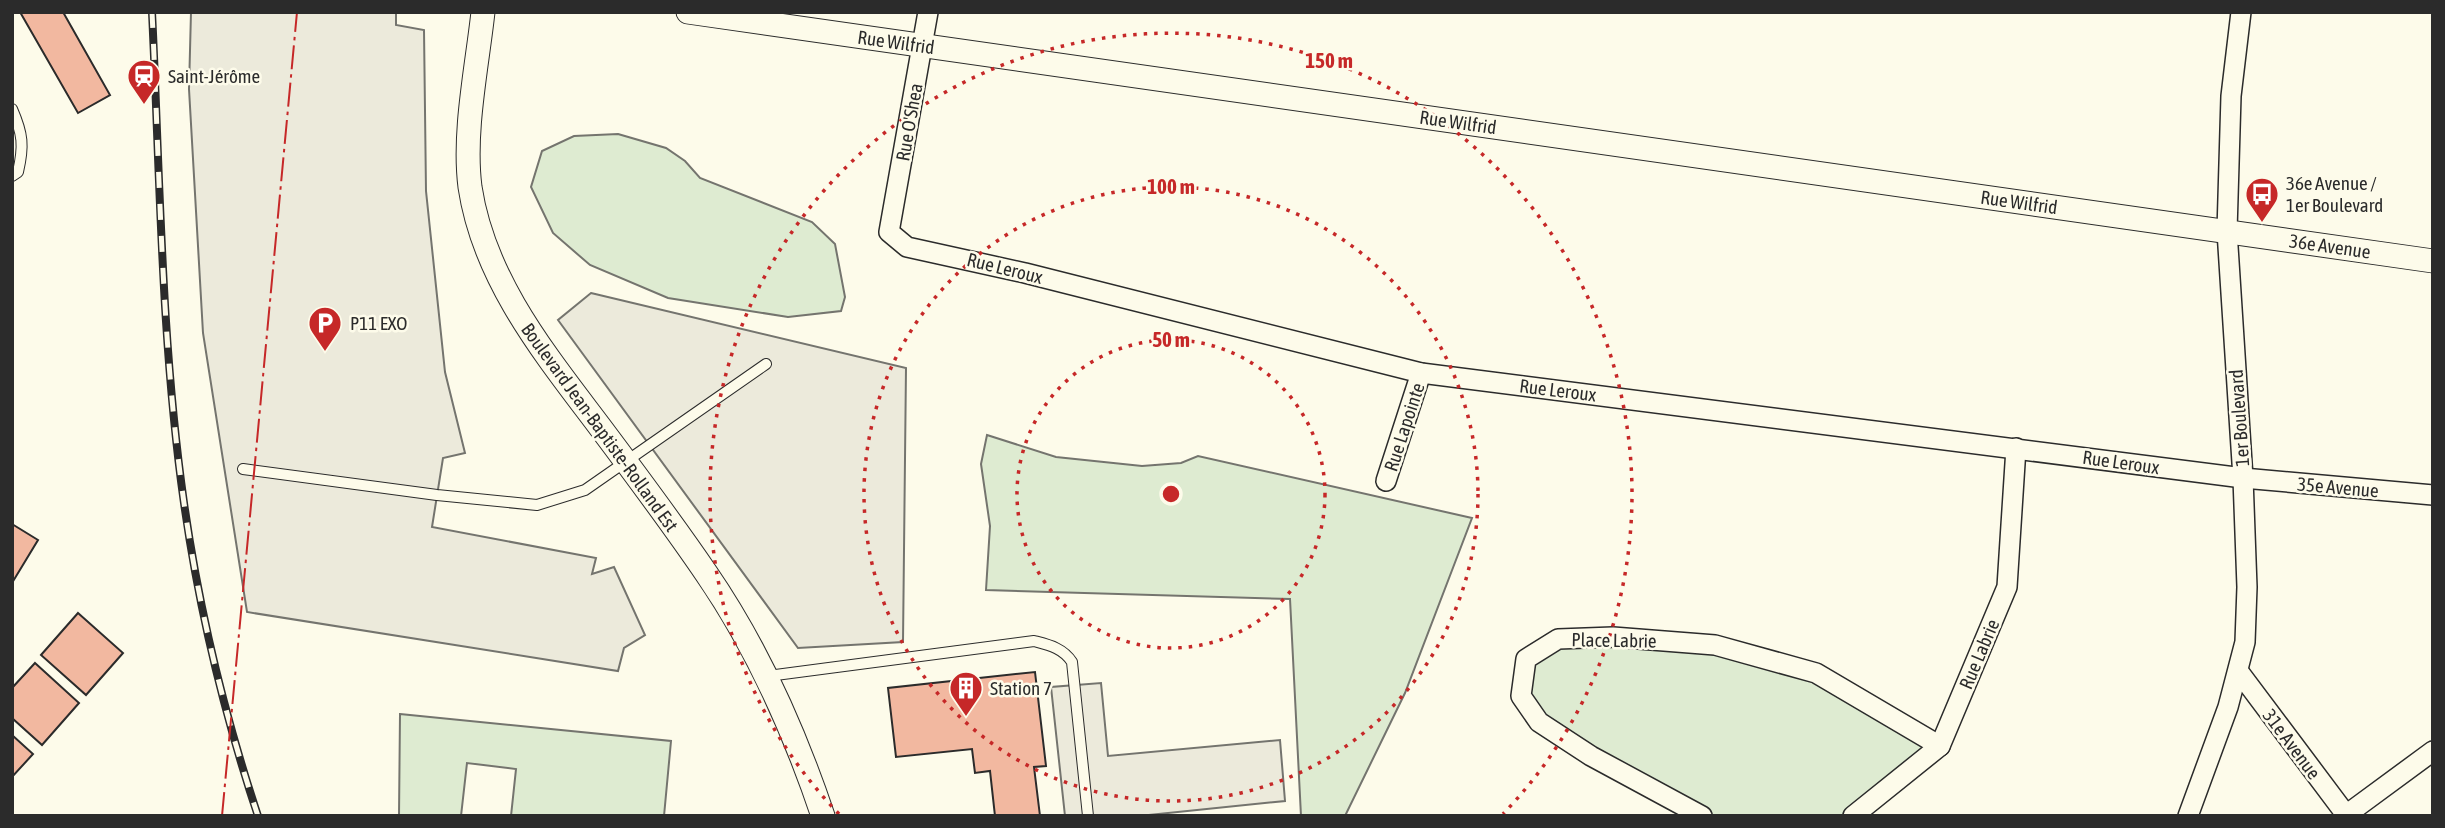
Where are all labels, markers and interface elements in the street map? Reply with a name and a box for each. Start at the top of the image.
street label: Rue Wilfrid [856,26,936,58]
text: 150 m [1305,48,1353,72]
station icon: Saint-Jérôme [125,57,163,106]
place label: Saint-Jérôme [168,65,260,87]
street label: Rue O'Shea [891,81,927,163]
street label: Rue Wilfrid [1418,106,1498,138]
place label: 36e Avenue / 1er Boulevard [2286,172,2383,216]
text: 100 m [1147,174,1195,198]
bus stop icon: 36e Avenue / 1er Boulevard [2243,175,2281,224]
street label: Rue Wilfrid [1979,186,2059,218]
street label: 36e Avenue [2288,229,2372,263]
street label: Rue Leroux [965,248,1045,288]
parking icon: P11 EXO [306,304,344,353]
place label: P11 EXO [350,312,407,334]
street label: Boulevard Jean-Baptiste-Rolland Est [517,319,683,535]
text: 50 m [1152,327,1190,351]
street label: 1er Boulevard [2225,369,2253,467]
street label: Rue Leroux [1518,374,1598,406]
street label: Rue Lapointe [1379,380,1429,474]
street label: Rue Leroux [2081,446,2161,478]
street label: 35e Avenue [2296,472,2380,502]
centre of rings [1159,482,1183,506]
street label: Rue Labrie [1954,616,2004,692]
street label: Place Labrie [1571,628,1657,652]
building icon: Station 7 [947,669,985,718]
place label: Station 7 [990,677,1052,699]
street label: 31e Avenue [2259,705,2325,783]

